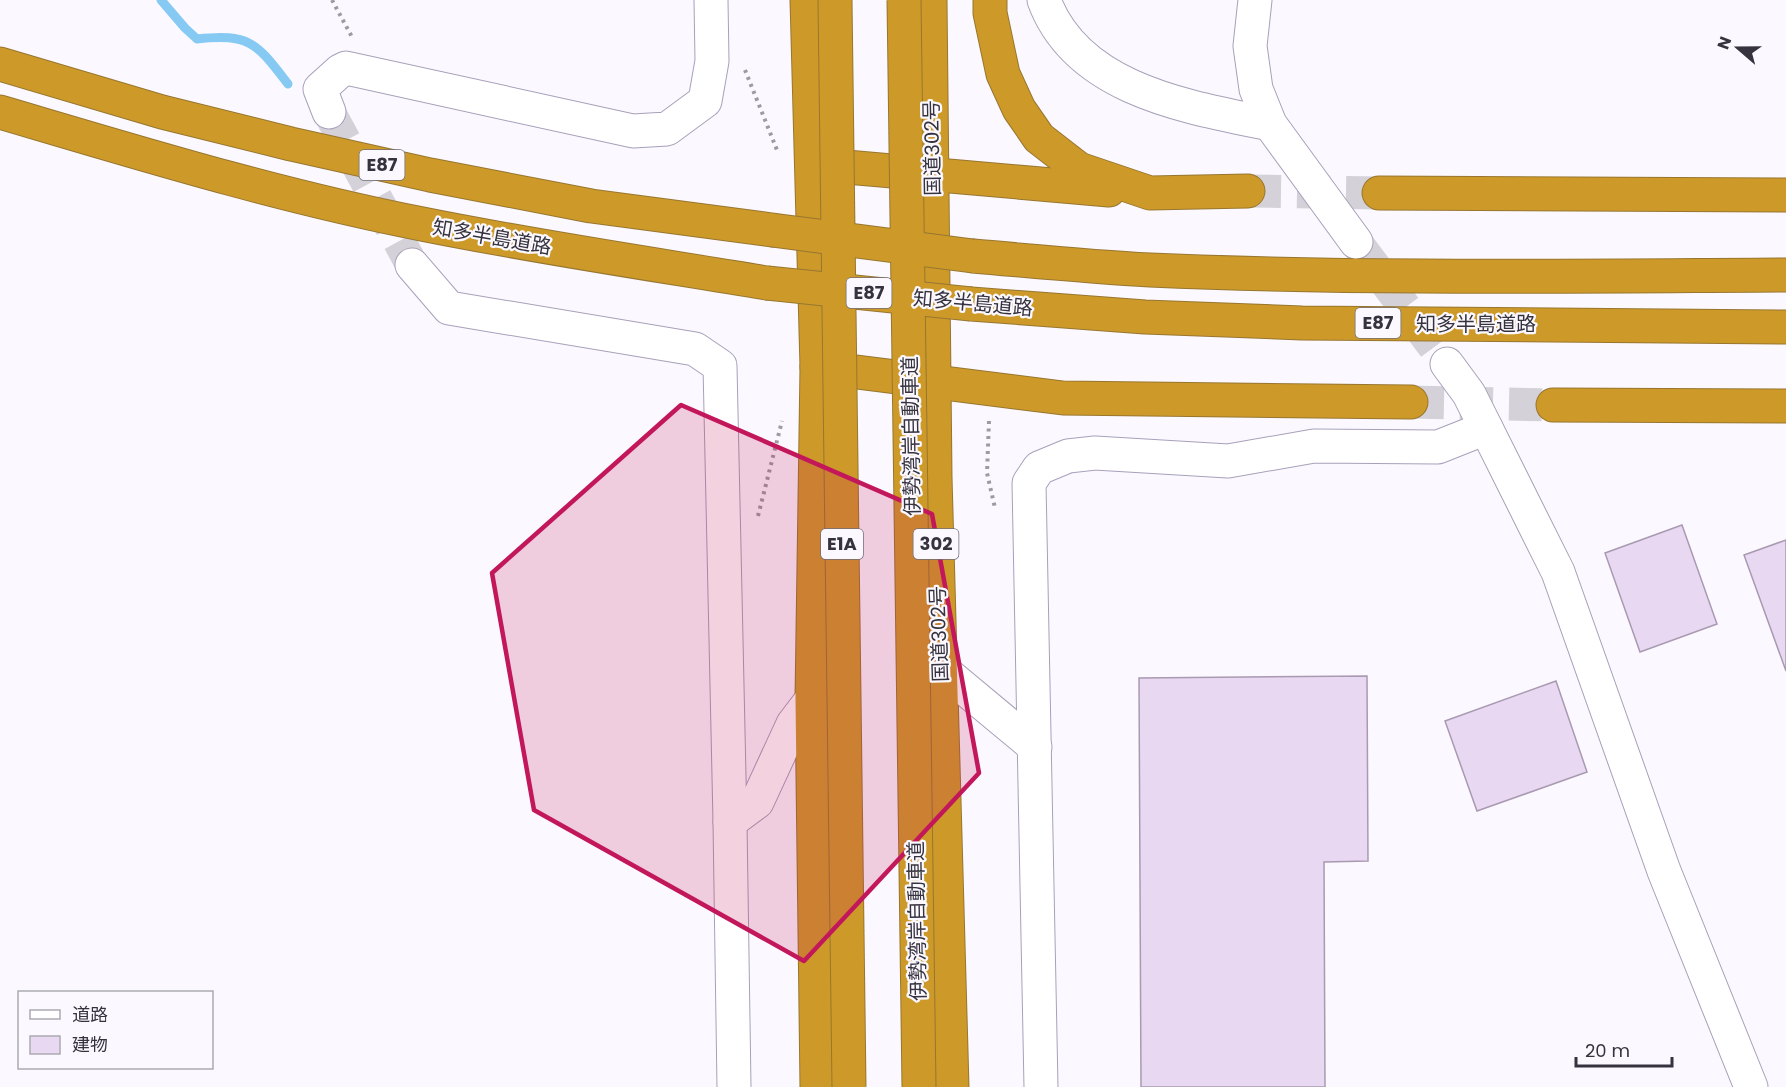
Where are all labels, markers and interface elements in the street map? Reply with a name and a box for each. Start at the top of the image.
north arrow [1708,18,1768,78]
text: N [1712,33,1737,53]
street label: 国道302号 [917,100,947,196]
road number: E87 [360,150,404,180]
street label: 知多半島道路 [430,213,554,261]
road number: E87 [846,278,892,308]
street label: 知多半島道路 [912,284,1034,322]
road number: E87 [1356,308,1400,338]
street label: 知多半島道路 [1416,310,1536,338]
street label: 伊勢湾岸自動車道 [896,356,926,516]
road number: E1A [821,529,863,559]
road number: 302 [914,529,958,559]
street label: 国道302号 [923,586,955,682]
street label: 伊勢湾岸自動車道 [902,841,932,1001]
legend [18,991,213,1069]
text: 道路 [72,1002,108,1027]
scale bar [1576,1030,1672,1068]
text: 建物 [72,1032,108,1057]
text: 20 m [1585,1038,1630,1063]

